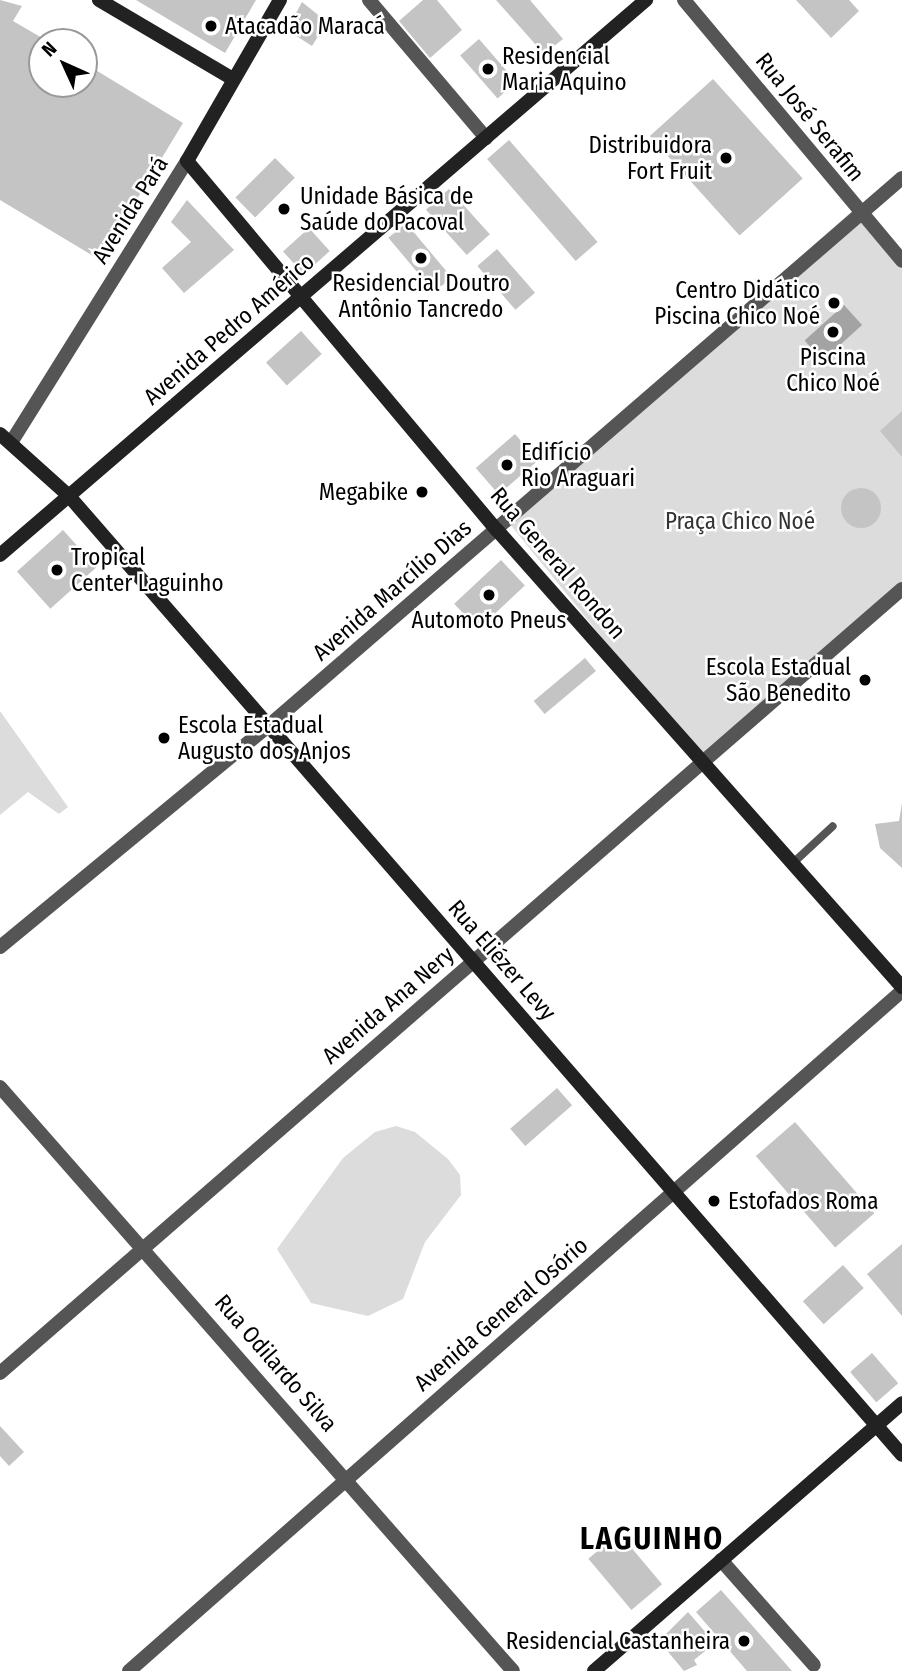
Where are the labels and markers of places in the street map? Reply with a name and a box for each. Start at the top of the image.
place label: Atacadão Maracá [225,12,385,40]
marker: Atacadão Maracá [203,18,219,34]
place label: Residencial Maria Aquino [502,42,627,96]
marker: Residencial Maria Aquino [480,61,496,77]
place label: Distribuidora Fort Fruit [589,131,712,185]
marker: Distribuidora Fort Fruit [718,150,734,166]
place label: Unidade Básica de Saúde do Pacoval [300,182,473,236]
marker: Unidade Básica de Saúde do Pacoval [274,199,294,219]
marker: Residencial Doutro Antônio Tancredo [413,250,429,266]
place label: Residencial Doutro Antônio Tancredo [332,269,510,323]
place label: Centro Didático Piscina Chico Noé [654,276,820,330]
marker: Centro Didático Piscina Chico Noé [826,295,842,311]
marker: Piscina Chico Noé [825,324,841,340]
place label: Piscina Chico Noé [786,343,880,397]
place label: Edifício Rio Araguari [521,438,635,492]
marker: Edifício Rio Araguari [499,457,515,473]
place label: Megabike [319,478,408,506]
marker: Megabike [414,484,430,500]
place label: Tropical Center Laguinho [71,543,223,597]
marker: Tropical Center Laguinho [49,562,65,578]
marker: Automoto Pneus [481,587,497,603]
place label: Automoto Pneus [412,606,566,634]
place label: Escola Estadual São Benedito [706,653,851,707]
marker: Escola Estadual São Benedito [857,672,873,688]
place label: Escola Estadual Augusto dos Anjos [178,711,351,765]
marker: Escola Estadual Augusto dos Anjos [156,730,172,746]
place label: Estofados Roma [728,1187,878,1215]
marker: Estofados Roma [706,1193,722,1209]
place label: Residencial Castanheira [506,1627,730,1655]
marker: Residencial Castanheira [736,1633,752,1649]

